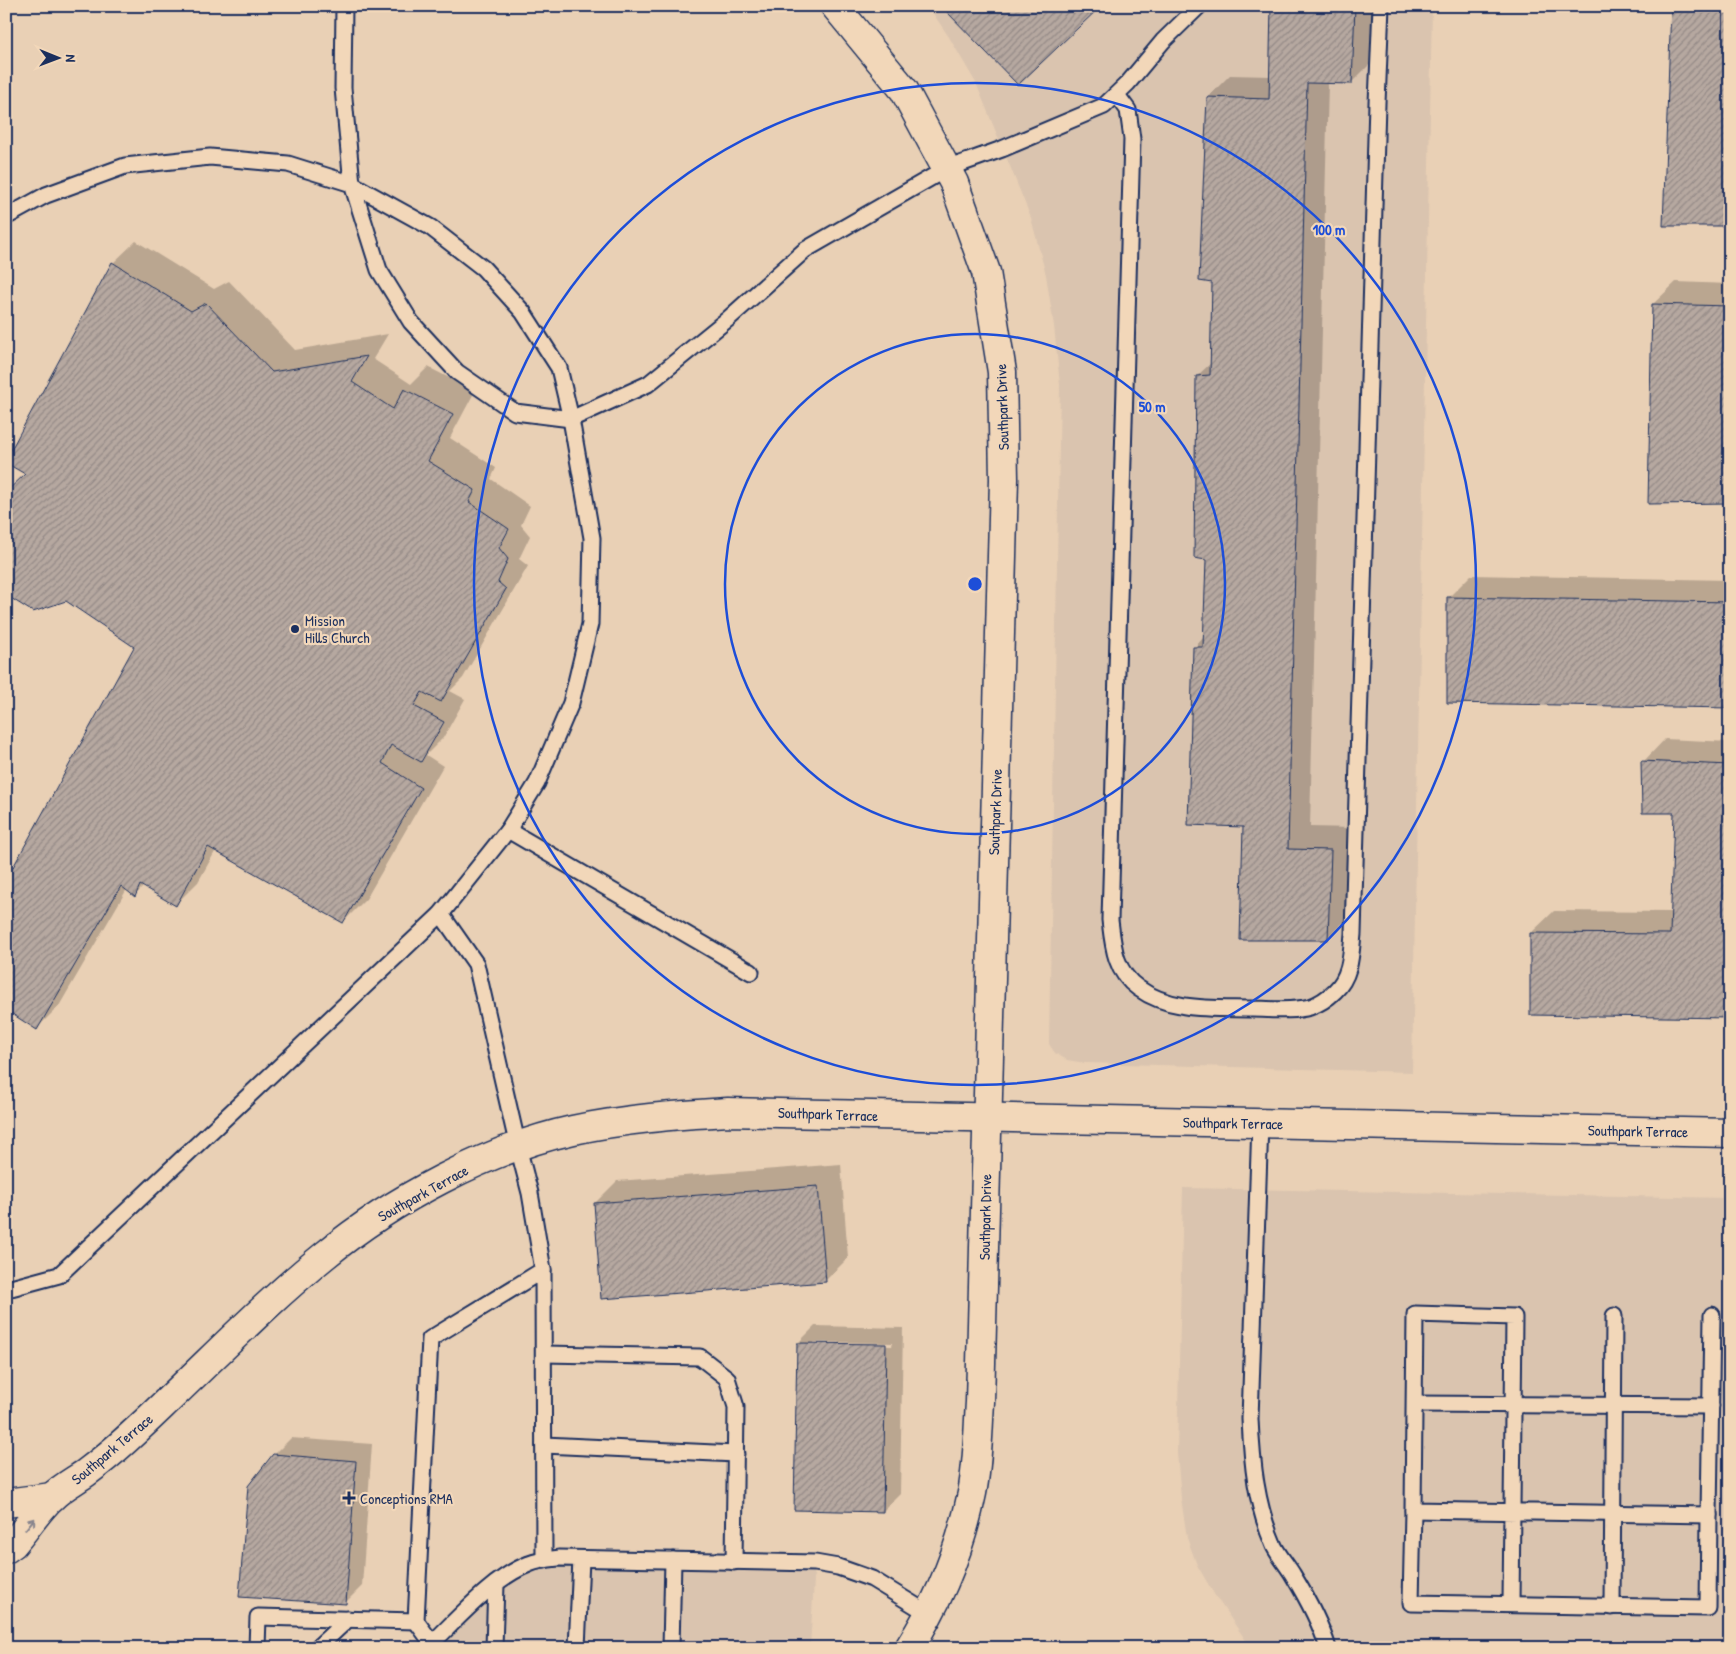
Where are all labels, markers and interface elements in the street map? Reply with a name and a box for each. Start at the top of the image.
north arrow [32,32,82,82]
text: N [62,54,81,63]
text: 100 m [1313,219,1345,240]
street label: Southpark Drive [990,363,1014,451]
text: 50 m [1139,396,1165,417]
centre of rings [966,575,984,593]
place label: Mission Hills Church [305,610,370,648]
marker: Mission Hills Church [289,623,301,635]
street label: Southpark Drive [983,768,1007,856]
street label: Southpark Terrace [777,1102,879,1126]
street label: Southpark Terrace [1183,1112,1283,1134]
street label: Southpark Terrace [1588,1120,1688,1142]
street label: Southpark Terrace [374,1159,472,1227]
street label: Southpark Drive [974,1174,996,1260]
street label: Southpark Terrace [67,1409,157,1489]
place label: Conceptions RMA [360,1488,454,1509]
marker: Conceptions RMA [342,1491,356,1505]
one-way arrow [24,1517,35,1530]

